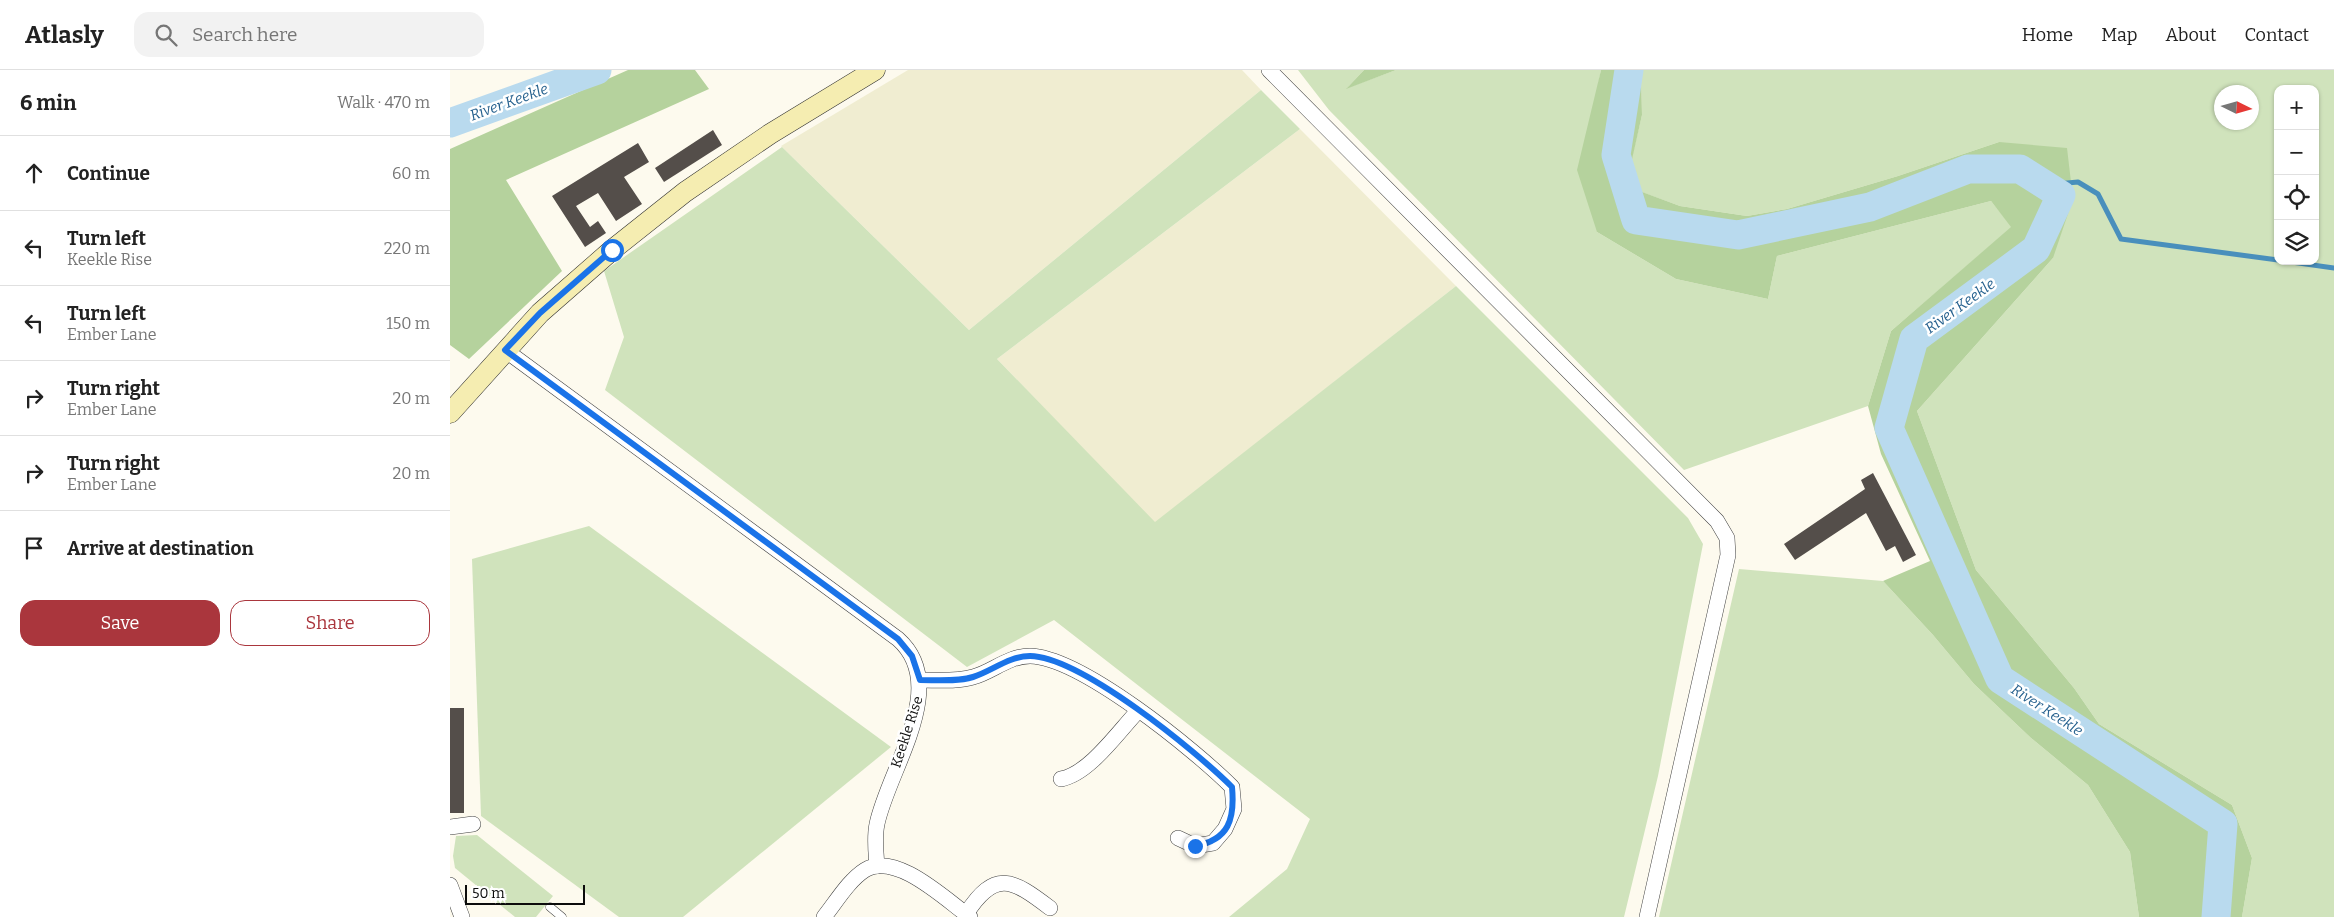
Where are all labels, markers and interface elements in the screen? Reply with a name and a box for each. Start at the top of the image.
search box [134,12,484,57]
text: Atlasly [25,21,104,49]
icon: search [152,21,180,49]
text: Search here [192,23,297,46]
text: Home [2022,24,2073,46]
text: Map [2101,24,2137,46]
text: About [2165,24,2216,46]
text: Contact [2244,24,2309,46]
water label: River Keekle [467,79,551,124]
north arrow [2214,85,2259,130]
map controls [2274,85,2319,265]
button: + [2274,85,2319,130]
text: 6 min [20,90,76,116]
text: Walk · 470 m [337,93,430,112]
button: − [2274,130,2319,175]
icon: ahead [20,159,48,187]
text: Continue [67,162,150,185]
text: 60 m [392,164,430,183]
button: locate [2274,175,2319,220]
button: layers [2274,220,2319,265]
text: Turn left [67,227,146,250]
icon: left [20,234,48,262]
text: 220 m [384,239,430,258]
route start [601,239,624,262]
text: Keekle Rise [67,250,152,269]
water label: River Keekle [1922,274,1999,337]
text: Turn left [67,302,146,325]
icon: left [20,309,48,337]
text: 150 m [386,314,430,333]
text: Ember Lane [67,325,157,344]
text: Turn right [67,377,160,400]
icon: right [20,384,48,412]
text: 20 m [393,389,430,408]
text: Ember Lane [67,400,157,419]
text: Turn right [67,452,160,475]
icon: right [20,459,48,487]
text: 20 m [393,464,430,483]
text: Ember Lane [67,475,157,494]
icon: arrive [20,534,48,562]
text: Arrive at destination [67,537,254,560]
button: Save [20,600,220,646]
button: Share [230,600,430,646]
water label: River Keekle [2008,680,2087,740]
street label: Keekle Rise [887,694,927,770]
route end [1184,835,1207,858]
scale bar [465,882,585,905]
text: 50 m [472,885,505,902]

